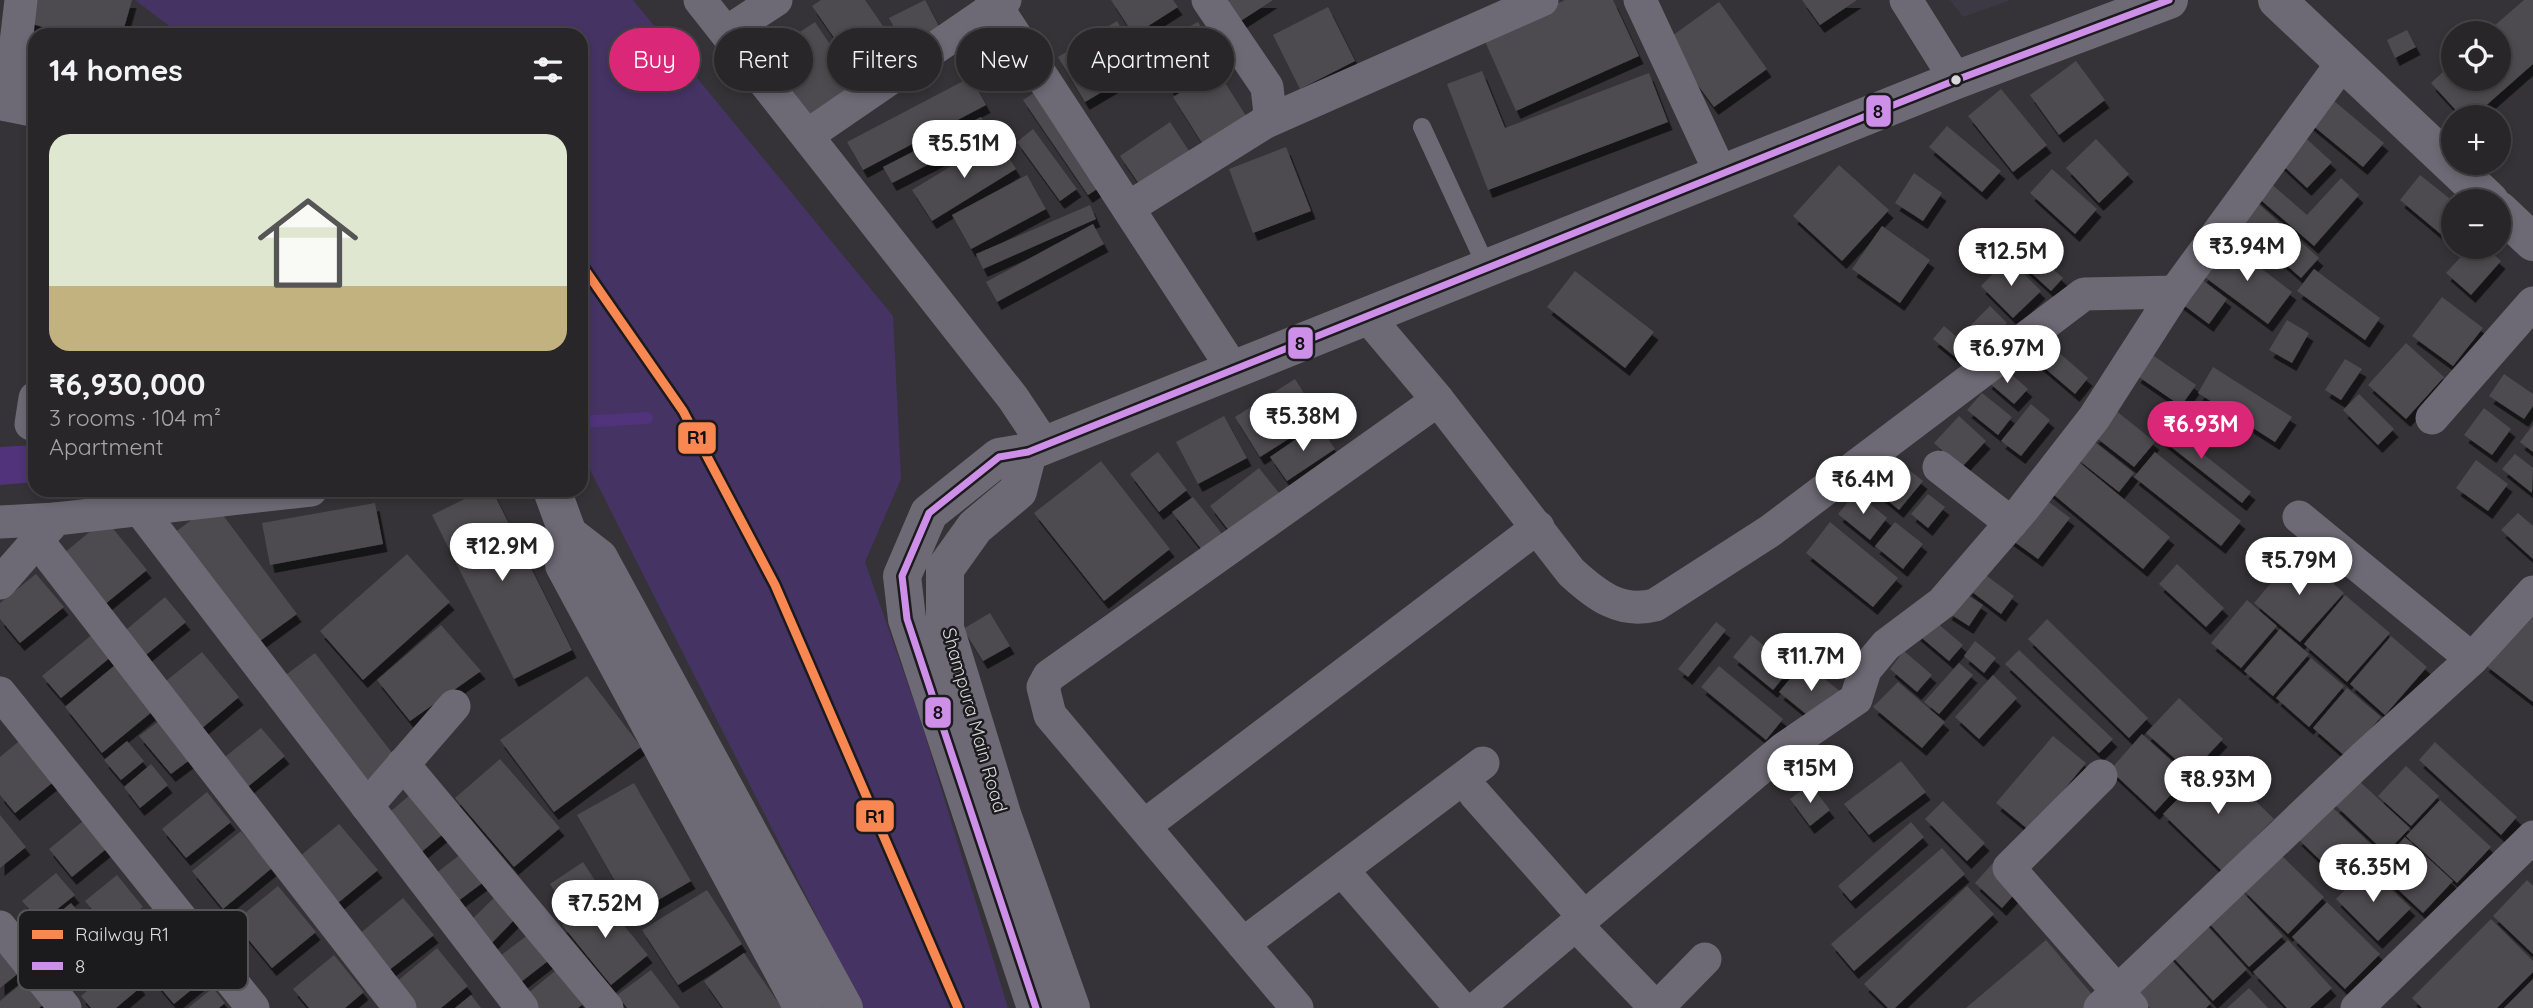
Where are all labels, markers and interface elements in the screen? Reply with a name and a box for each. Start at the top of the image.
map controls [2441,21,2511,259]
button: locate [2441,21,2511,91]
chip: Buy [609,28,700,91]
chip: Rent [714,28,813,91]
chip: Filters [827,28,942,91]
chip: New [956,28,1053,91]
chip: Apartment [1067,28,1234,91]
text: 14 homes [49,51,183,89]
icon: filters [529,51,567,89]
unlabelled marker [1949,73,1963,87]
line badge: 8 [1865,94,1892,128]
text: 8 [1873,99,1883,123]
button: + [2441,105,2511,175]
pin: ₹5.51M [907,120,1021,180]
text: ₹5.51M [928,128,1000,157]
icon: home [245,180,371,306]
button: − [2441,189,2511,259]
pin: ₹3.94M [2190,224,2304,283]
pin: ₹12.5M [1954,229,2068,288]
text: ₹3.94M [2209,231,2285,260]
text: ₹12.5M [1975,236,2047,265]
line badge: 8 [1287,326,1314,360]
pin: ₹6.97M [1950,326,2064,385]
text: 8 [1295,331,1305,355]
text: ₹6.97M [1969,333,2045,362]
text: ₹6,930,000 [49,365,206,403]
pin: ₹5.38M [1246,393,1360,453]
text: ₹5.38M [1266,401,1340,430]
pin: ₹6.93M [2144,402,2258,461]
text: 3 rooms · 104 m² [49,403,221,432]
text: ₹6.93M [2163,409,2239,438]
line badge: R1 [677,421,717,455]
text: R1 [687,425,707,449]
text: Apartment [49,432,163,461]
pin: ₹6.4M [1814,456,1912,516]
text: ₹6.4M [1832,464,1894,493]
pin: ₹12.9M [445,524,559,583]
text: ₹12.9M [466,531,538,560]
pin: ₹5.79M [2242,538,2356,597]
text: ₹5.79M [2261,545,2337,574]
street label: Shampura Main Road [937,625,1013,815]
pin: ₹11.7M [1754,634,1868,693]
text: ₹11.7M [1777,641,1845,670]
line badge: 8 [924,696,952,729]
text: 8 [933,700,943,724]
pin: ₹15M [1769,746,1851,805]
text: ₹15M [1783,753,1837,782]
pin: ₹8.93M [2161,756,2275,816]
text: ₹8.93M [2180,764,2256,793]
line badge: R1 [855,799,895,833]
text: R1 [865,804,885,828]
pin: ₹6.35M [2316,844,2430,904]
text: ₹6.35M [2335,852,2411,881]
pin: ₹7.52M [548,880,662,940]
text: ₹7.52M [568,888,642,917]
legend [18,910,248,990]
text: Railway R1 [75,922,169,946]
text: 8 [75,954,85,978]

